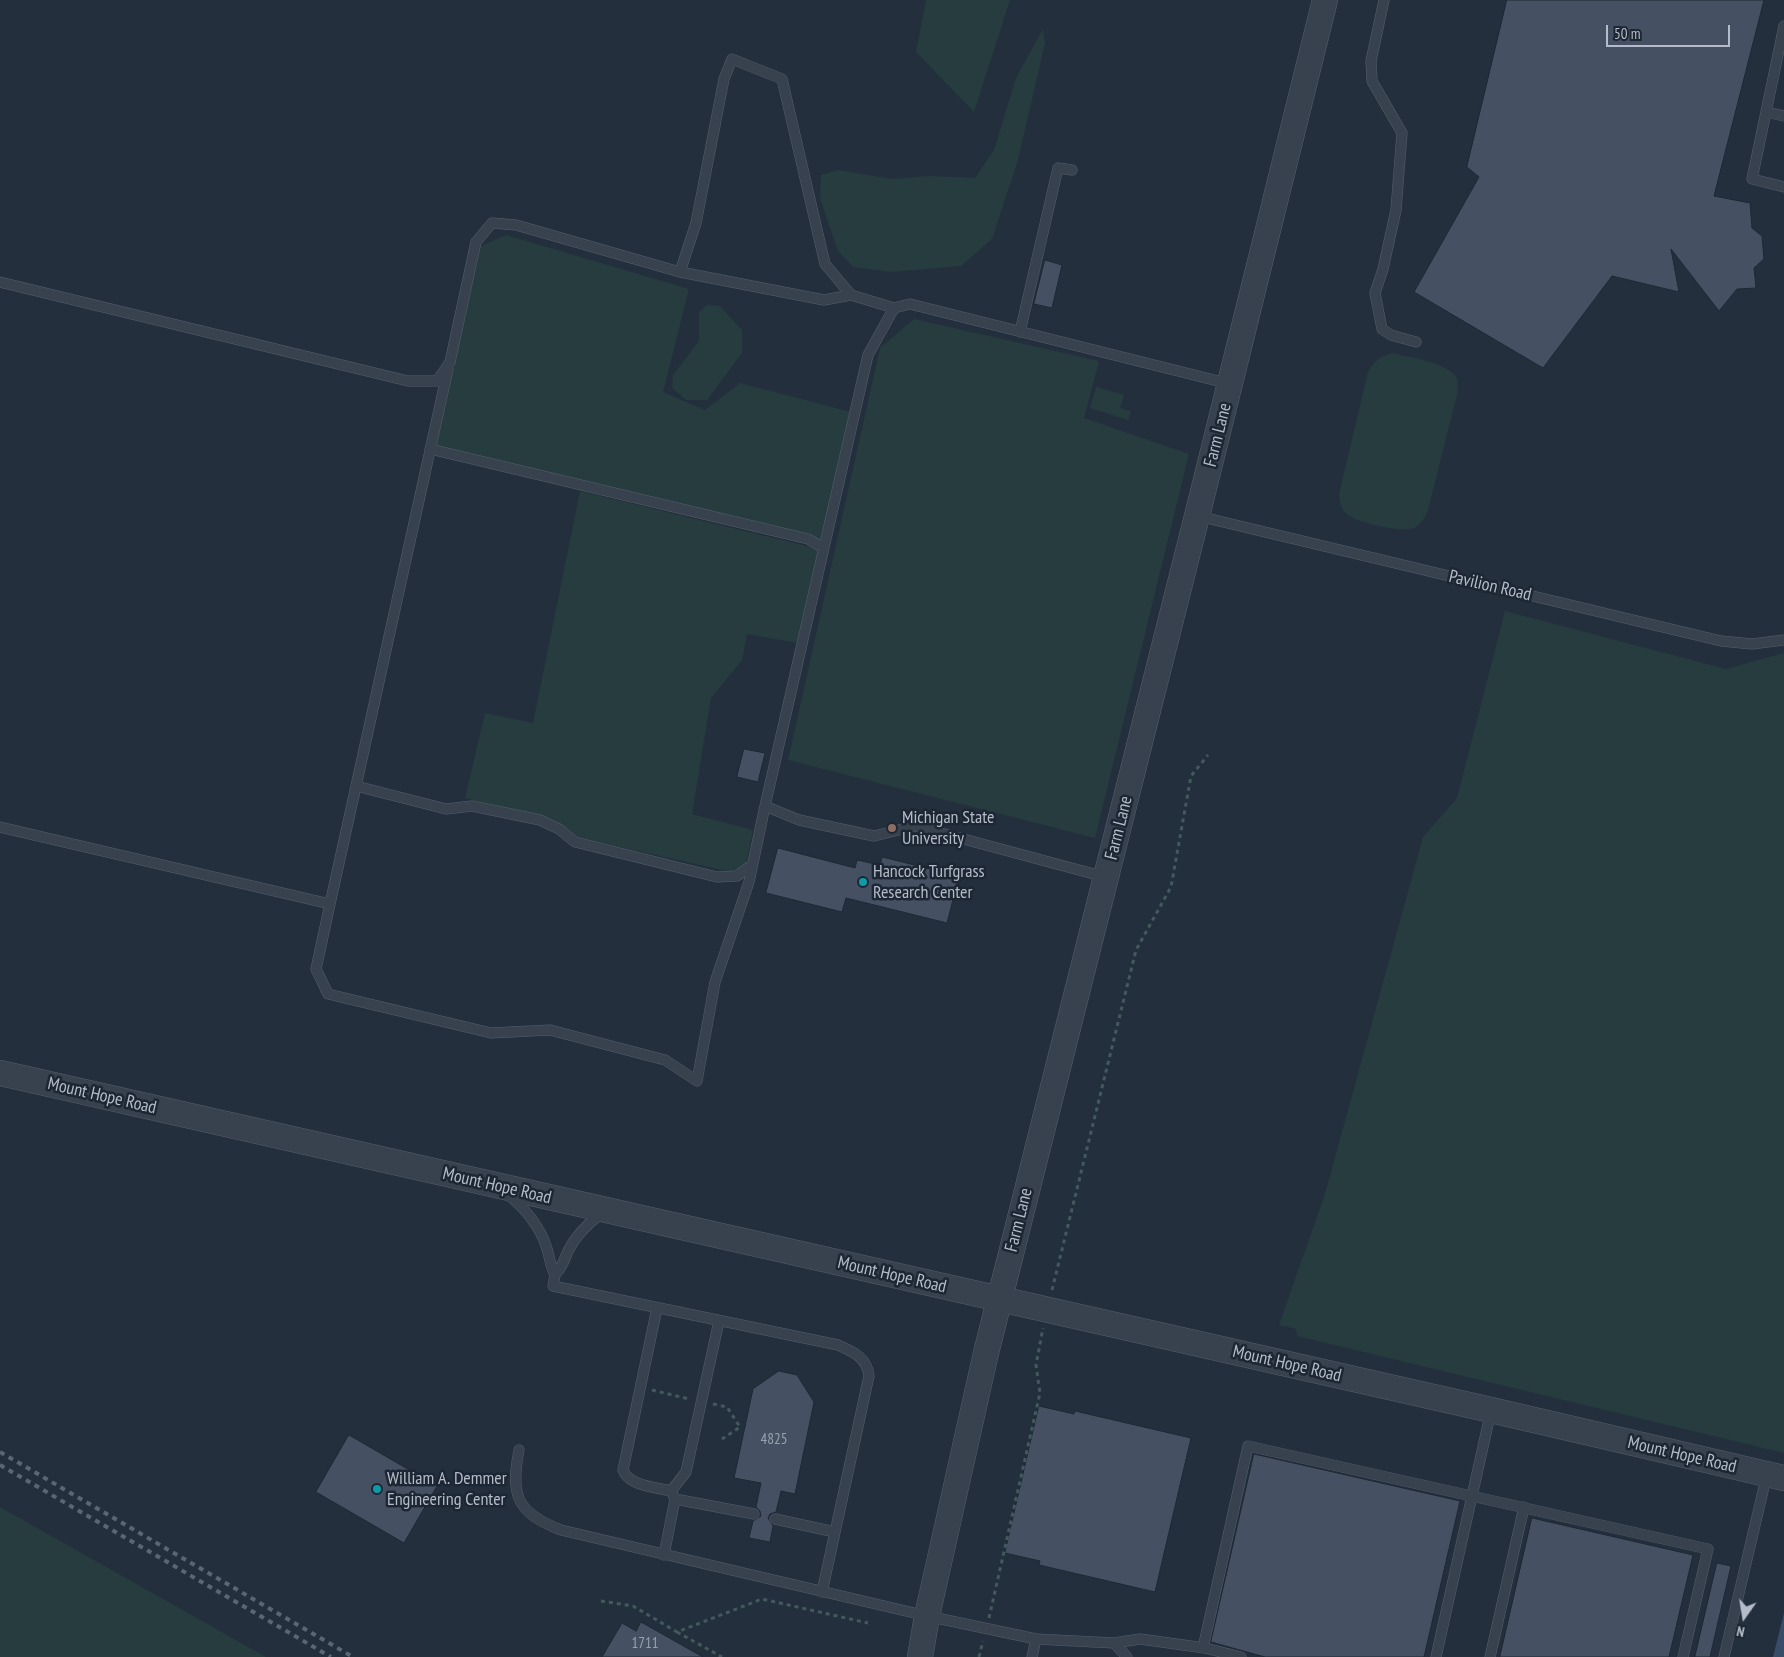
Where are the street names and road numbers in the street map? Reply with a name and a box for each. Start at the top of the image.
street label: Farm Lane [1200,401,1236,469]
street label: Pavilion Road [1447,566,1533,606]
street label: Farm Lane [1101,794,1137,862]
street label: Mount Hope Road [46,1073,158,1119]
street label: Mount Hope Road [441,1163,553,1209]
street label: Farm Lane [1001,1186,1037,1254]
street label: Mount Hope Road [836,1252,948,1298]
street label: Mount Hope Road [1231,1341,1343,1387]
street label: Mount Hope Road [1626,1432,1738,1478]

